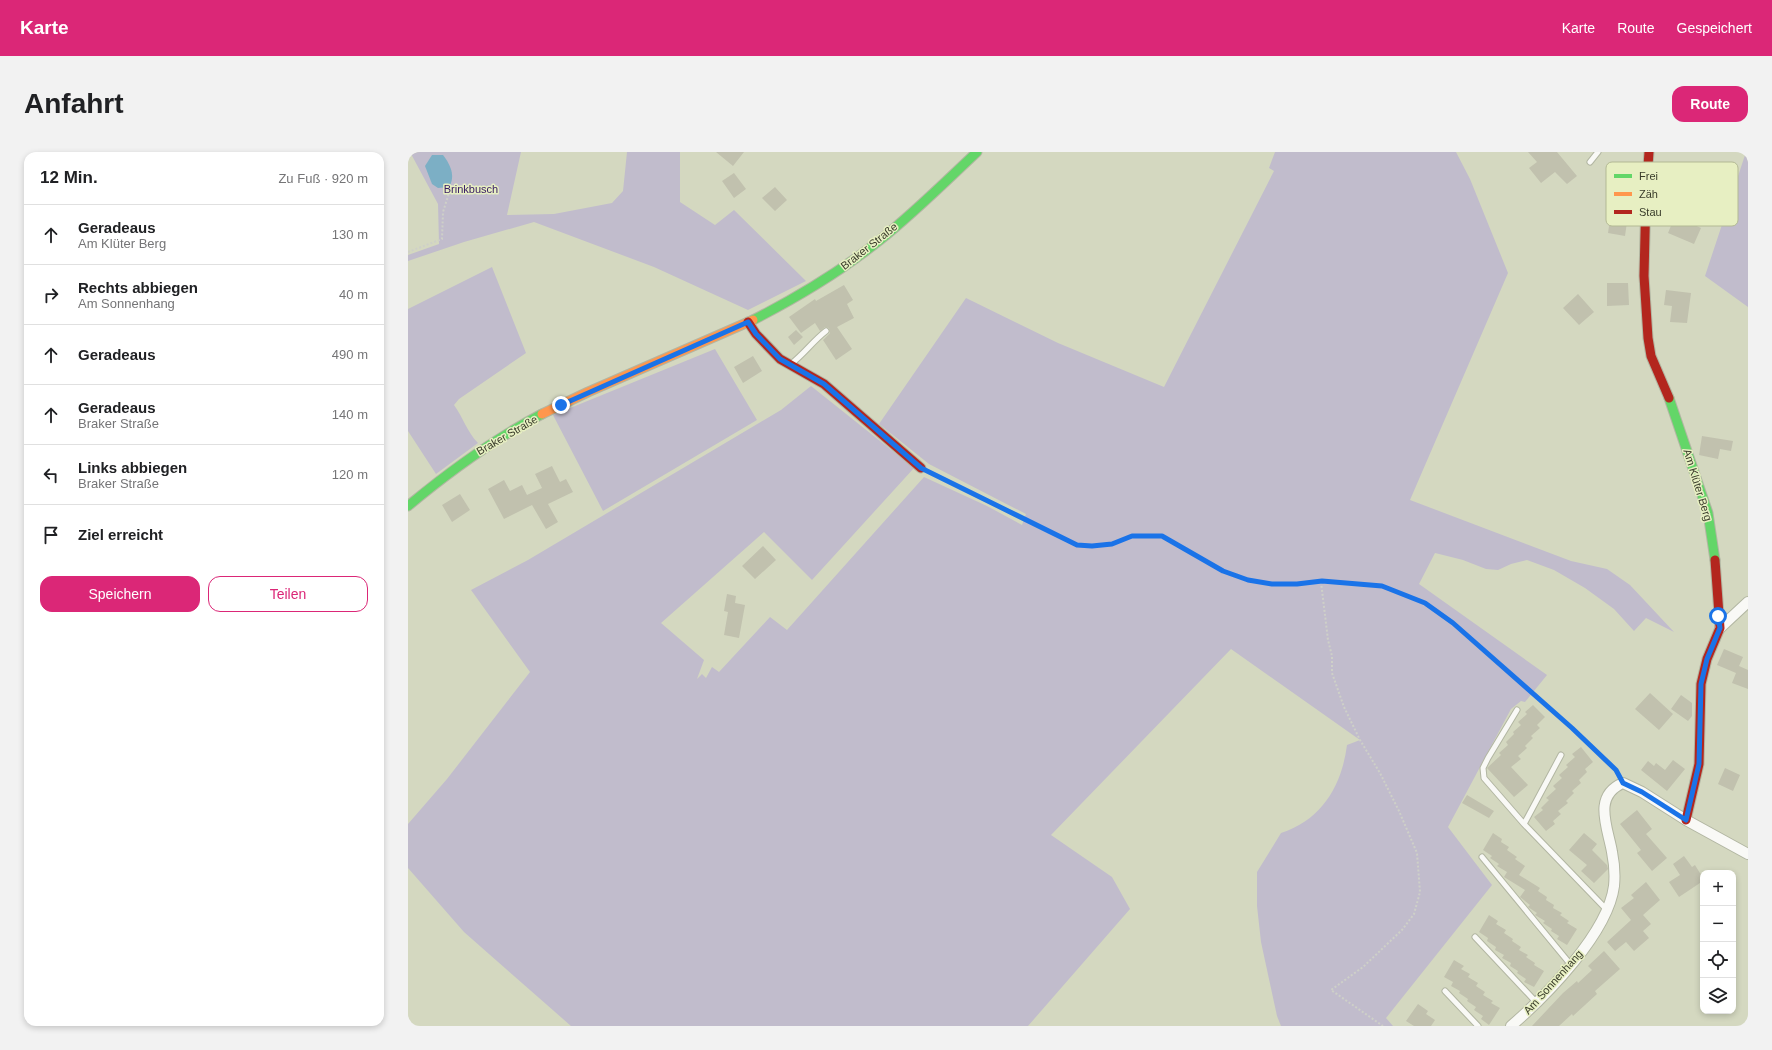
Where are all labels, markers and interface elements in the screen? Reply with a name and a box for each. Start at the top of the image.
text: Karte [20,17,69,38]
text: Karte [1562,20,1595,36]
text: Route [1617,20,1655,36]
text: Gespeichert [1677,20,1752,36]
button: Route [1672,86,1748,122]
text: Anfahrt [24,88,124,119]
legend [1606,162,1738,226]
text: 12 Min. [40,168,98,187]
text: Frei [1639,170,1658,182]
text: Zu Fuß · 920 m [278,171,368,186]
park label: Brinkbusch [444,183,498,195]
text: Zäh [1639,188,1658,200]
text: Stau [1639,206,1662,218]
text: Geradeaus [78,219,156,236]
street label: Braker Straße [838,220,900,272]
icon: ahead [40,224,62,246]
text: 130 m [332,227,368,242]
text: Am Klüter Berg [78,236,166,251]
text: Rechts abbiegen [78,279,198,296]
icon: right [40,284,62,306]
text: 40 m [339,287,368,302]
text: Am Sonnenhang [78,296,175,311]
icon: ahead [40,344,62,366]
text: Geradeaus [78,346,156,363]
text: 490 m [332,347,368,362]
route end [552,396,570,414]
text: Geradeaus [78,399,156,416]
icon: ahead [40,404,62,426]
text: 140 m [332,407,368,422]
street label: Braker Straße [474,413,540,457]
text: Braker Straße [78,416,159,431]
street label: Am Klüter Berg [1681,448,1715,522]
text: Links abbiegen [78,459,187,476]
icon: left [40,464,62,486]
text: 120 m [332,467,368,482]
text: Braker Straße [78,476,159,491]
icon: arrive [40,524,62,546]
text: Ziel erreicht [78,526,163,543]
button: Speichern [40,576,200,612]
button: Teilen [208,576,368,612]
route start [1709,607,1727,625]
map controls [1700,870,1736,1014]
button: + [1700,870,1736,906]
button: − [1700,906,1736,942]
button: locate [1700,942,1736,978]
street label: Am Sonnenhang [1521,948,1585,1016]
button: layers [1700,978,1736,1014]

